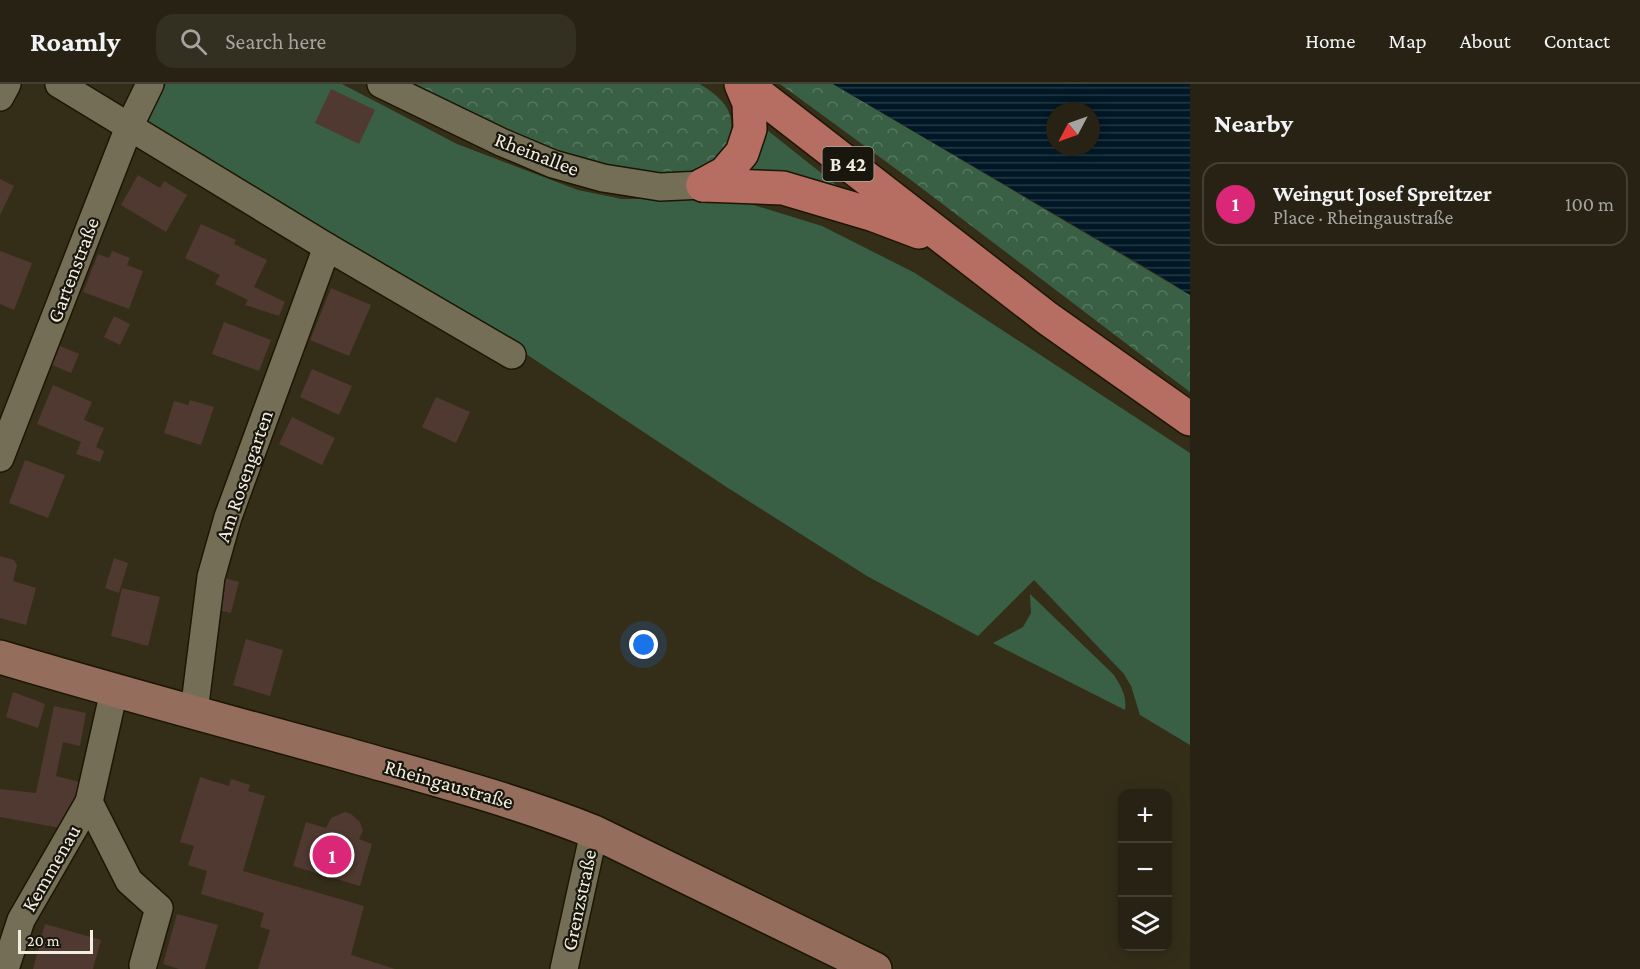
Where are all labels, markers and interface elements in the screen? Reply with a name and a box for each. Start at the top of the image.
search box [156,14,576,68]
icon: search [177,25,210,58]
text: Roamly [30,26,120,57]
text: Search here [225,29,326,54]
text: Home [1305,29,1355,53]
text: Map [1388,29,1427,53]
text: About [1460,29,1511,53]
text: Contact [1544,29,1610,53]
north arrow [1046,102,1100,156]
text: Nearby [1214,109,1293,138]
street label: Rheinallee [492,127,582,181]
road number: B 42 [822,147,874,181]
text: Weingut Josef Spreitzer [1273,181,1492,206]
text: 1 [1232,193,1239,215]
text: 100 m [1565,193,1614,215]
text: Place · Rheingaustraße [1273,206,1453,228]
street label: Gartenstraße [42,214,104,326]
street label: Am Rosengarten [210,407,278,545]
your location [629,630,658,659]
street label: Rheingaustraße [382,754,516,814]
map controls [1118,789,1172,951]
button: + [1118,789,1172,843]
street label: Kemmenau [17,820,85,916]
pin: 1 [312,832,352,878]
button: − [1118,843,1172,897]
street label: Grenzstraße [557,847,601,953]
button: layers [1118,897,1172,951]
scale bar [18,927,93,954]
text: 20 m [27,932,60,949]

